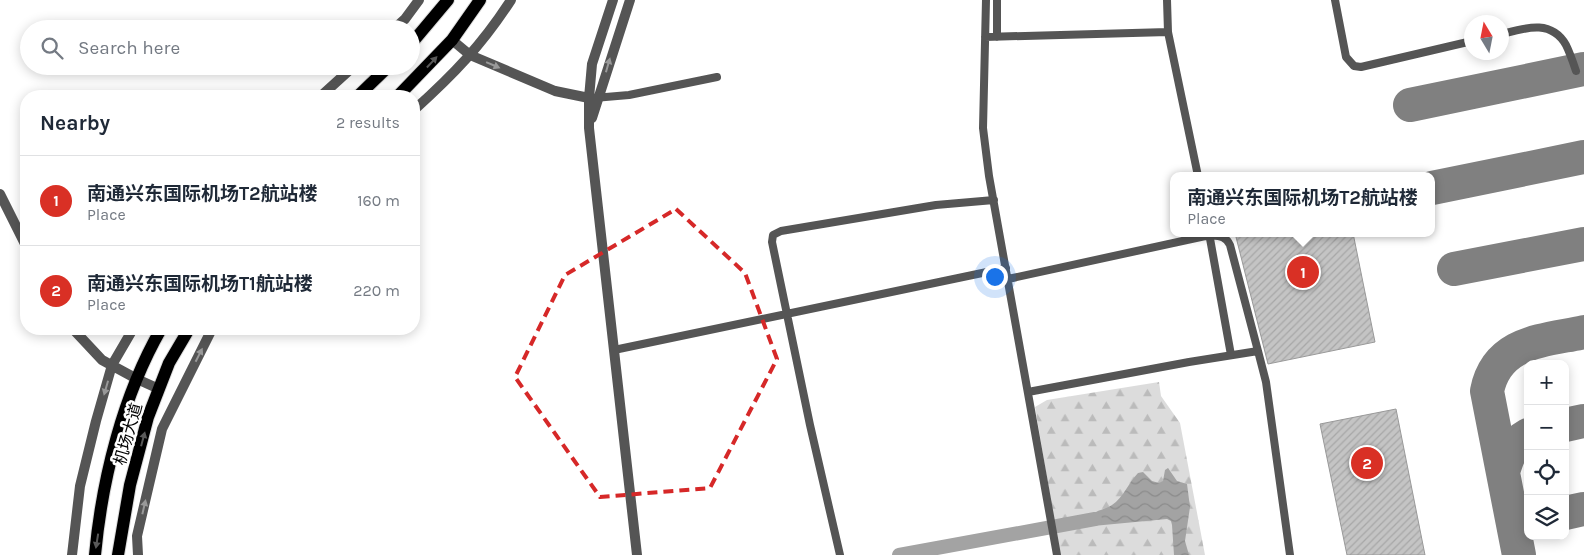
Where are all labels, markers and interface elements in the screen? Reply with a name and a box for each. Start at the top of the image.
north arrow [1464,15,1509,60]
search box [20,20,420,75]
icon: search [38,34,66,62]
text: Search here [78,37,180,59]
one-way arrow [426,56,438,68]
one-way arrow [604,57,612,72]
one-way arrow [486,62,500,70]
text: Nearby [40,111,110,135]
text: 2 results [336,113,400,132]
popup [1170,172,1435,237]
text: 南通兴东国际机场T2航站楼 [87,183,318,205]
text: 南通兴东国际机场T2航站楼 [1187,187,1418,209]
text: 1 [53,191,59,210]
text: 160 m [357,191,400,210]
text: Place [87,205,126,224]
text: Place [1187,209,1226,228]
pin: 1 [1287,253,1319,291]
your location [982,264,1008,290]
text: 南通兴东国际机场T1航站楼 [87,273,313,295]
text: 2 [51,281,61,300]
text: 220 m [353,281,400,300]
text: Place [87,295,126,314]
one-way arrow [195,348,203,362]
map controls [1524,360,1569,540]
button: + [1524,360,1569,405]
one-way arrow [101,381,109,396]
street label: 机场大道 [110,401,146,467]
button: − [1524,405,1569,450]
one-way arrow [139,431,147,446]
pin: 2 [1351,444,1383,482]
button: locate [1524,450,1569,495]
button: layers [1524,495,1569,540]
one-way arrow [140,499,148,515]
one-way arrow [93,534,101,550]

